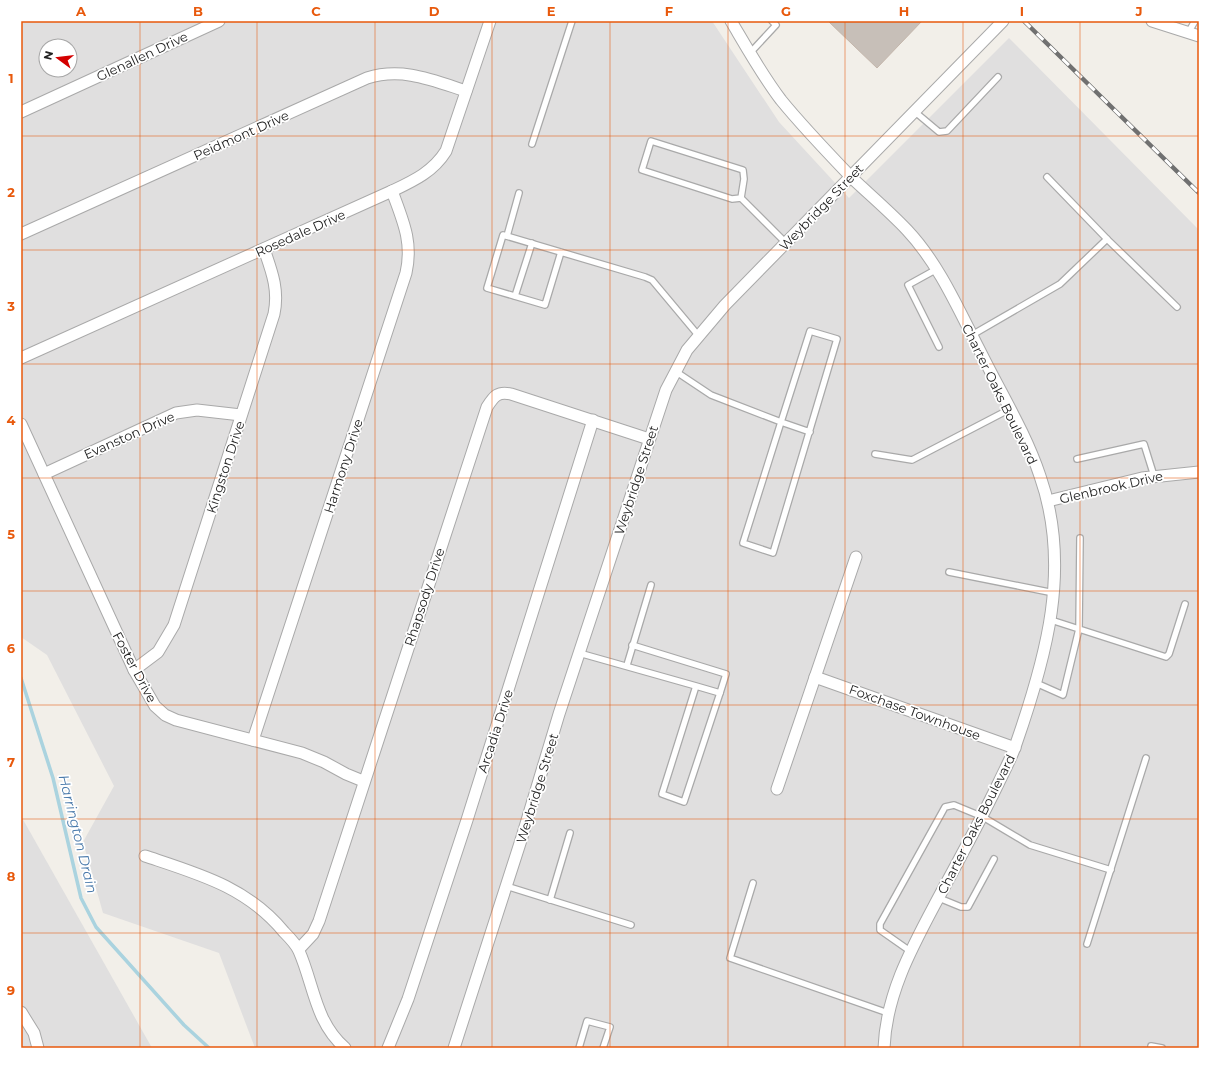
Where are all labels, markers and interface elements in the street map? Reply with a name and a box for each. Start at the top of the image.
text: A [75,3,87,19]
text: B [193,3,203,19]
text: C [311,3,321,19]
text: D [429,3,440,19]
text: E [547,3,556,19]
text: F [665,3,673,19]
text: G [781,3,791,19]
text: H [899,3,909,19]
text: I [1020,3,1024,19]
text: J [1134,3,1143,19]
street label: Glenallen Drive [94,28,190,84]
north arrow [38,38,78,78]
text: N [40,49,56,62]
text: 1 [8,70,14,86]
street label: Peidmont Drive [191,107,291,163]
street label: Weybridge Street [776,160,866,254]
text: 2 [7,184,15,200]
street label: Rosedale Drive [252,206,348,260]
text: 3 [6,298,15,314]
street label: Charter Oaks Boulevard [959,321,1041,467]
street label: Evanston Drive [81,408,177,462]
text: 4 [7,412,16,428]
street label: Harmony Drive [320,417,366,515]
street label: Kingston Drive [203,419,248,515]
street label: Weybridge Street [611,423,661,537]
street label: Glenbrook Drive [1058,467,1164,507]
text: 5 [7,526,15,542]
street label: Rhapsody Drive [401,546,447,648]
street label: Foster Drive [110,629,160,705]
text: 6 [7,640,16,656]
street label: Foxchase Townhouse [847,681,983,743]
street label: Arcadia Drive [474,687,516,775]
street label: Weybridge Street [513,731,561,845]
street label: Charter Oaks Boulevard [934,751,1018,897]
text: 7 [7,754,15,770]
water label: Harrington Drain [55,773,101,895]
text: 8 [7,868,16,884]
text: 9 [7,982,15,998]

